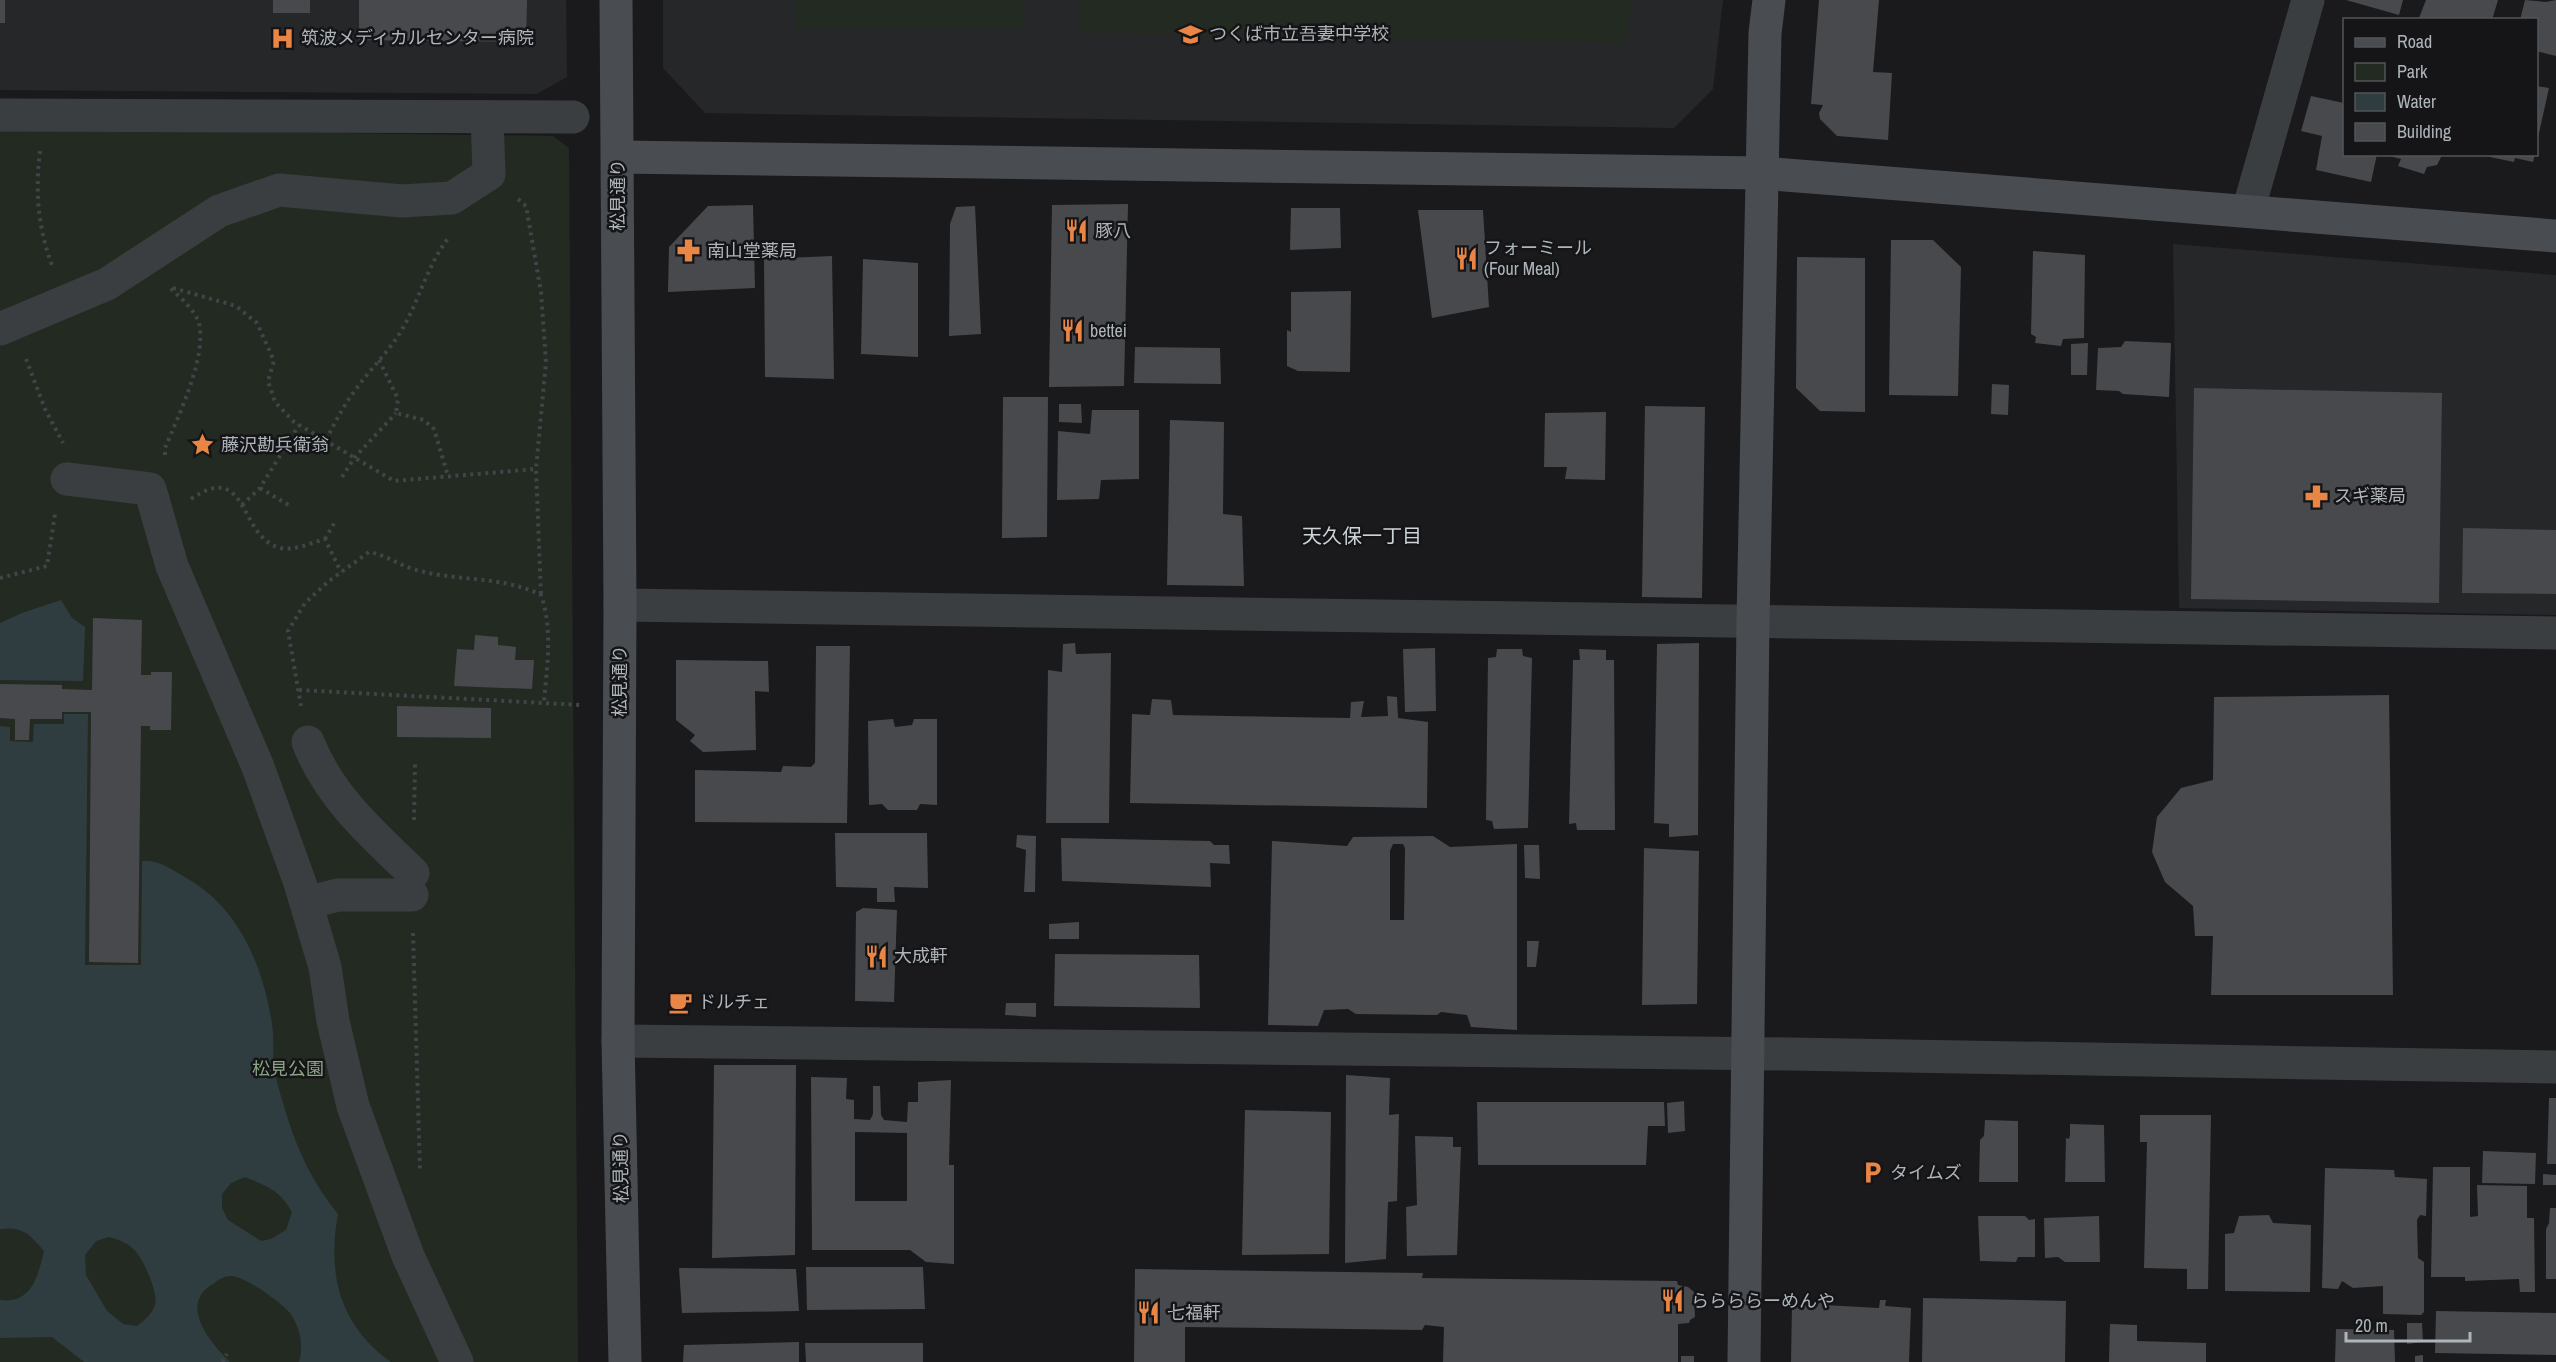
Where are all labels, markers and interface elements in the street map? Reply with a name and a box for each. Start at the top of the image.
legend [2343,18,2538,156]
school or university icon: つくば市立吾妻中学校 [1178,21,1204,47]
place label: つくば市立吾妻中学校 [1209,21,1389,46]
hospital icon: 筑波メディカルセンター病院 [270,25,296,51]
place label: 筑波メディカルセンター病院 [301,25,534,50]
text: Road [2397,29,2432,54]
text: Park [2397,59,2428,84]
text: Water [2397,89,2436,114]
text: Building [2397,119,2452,144]
street label: 松見通り [605,159,630,231]
restaurant icon: 豚八 [1064,218,1090,244]
place label: 豚八 [1095,218,1131,243]
place label: フォーミール (Four Meal) [1484,235,1592,281]
pharmacy icon: 南山堂薬局 [676,238,702,264]
place label: 南山堂薬局 [707,238,797,263]
restaurant icon: フォーミール (Four Meal) [1453,245,1479,271]
restaurant icon: bettei [1059,318,1085,344]
place label: bettei [1090,318,1127,343]
place icon: 藤沢勘兵衛翁 [190,432,216,458]
place label: 藤沢勘兵衛翁 [221,432,329,457]
pharmacy icon: スギ薬局 [2303,483,2329,509]
place label: スギ薬局 [2334,483,2406,508]
district label: 天久保一丁目 [1302,522,1422,549]
street label: 松見通り [607,645,632,717]
restaurant icon: 大成軒 [863,943,889,969]
place label: 大成軒 [894,943,948,968]
cafe icon: ドルチェ [667,989,693,1015]
place label: ドルチェ [698,989,770,1014]
park label: 松見公園 [252,1056,324,1081]
street label: 松見通り [607,1131,634,1203]
parking icon: タイムズ [1859,1160,1885,1186]
place label: タイムズ [1890,1160,1962,1185]
restaurant icon: ららららーめんや [1660,1288,1686,1314]
place label: ららららーめんや [1691,1288,1835,1313]
restaurant icon: 七福軒 [1136,1300,1162,1326]
place label: 七福軒 [1167,1300,1221,1325]
scale bar [2346,1305,2470,1343]
text: 20 m [2355,1313,2388,1338]

